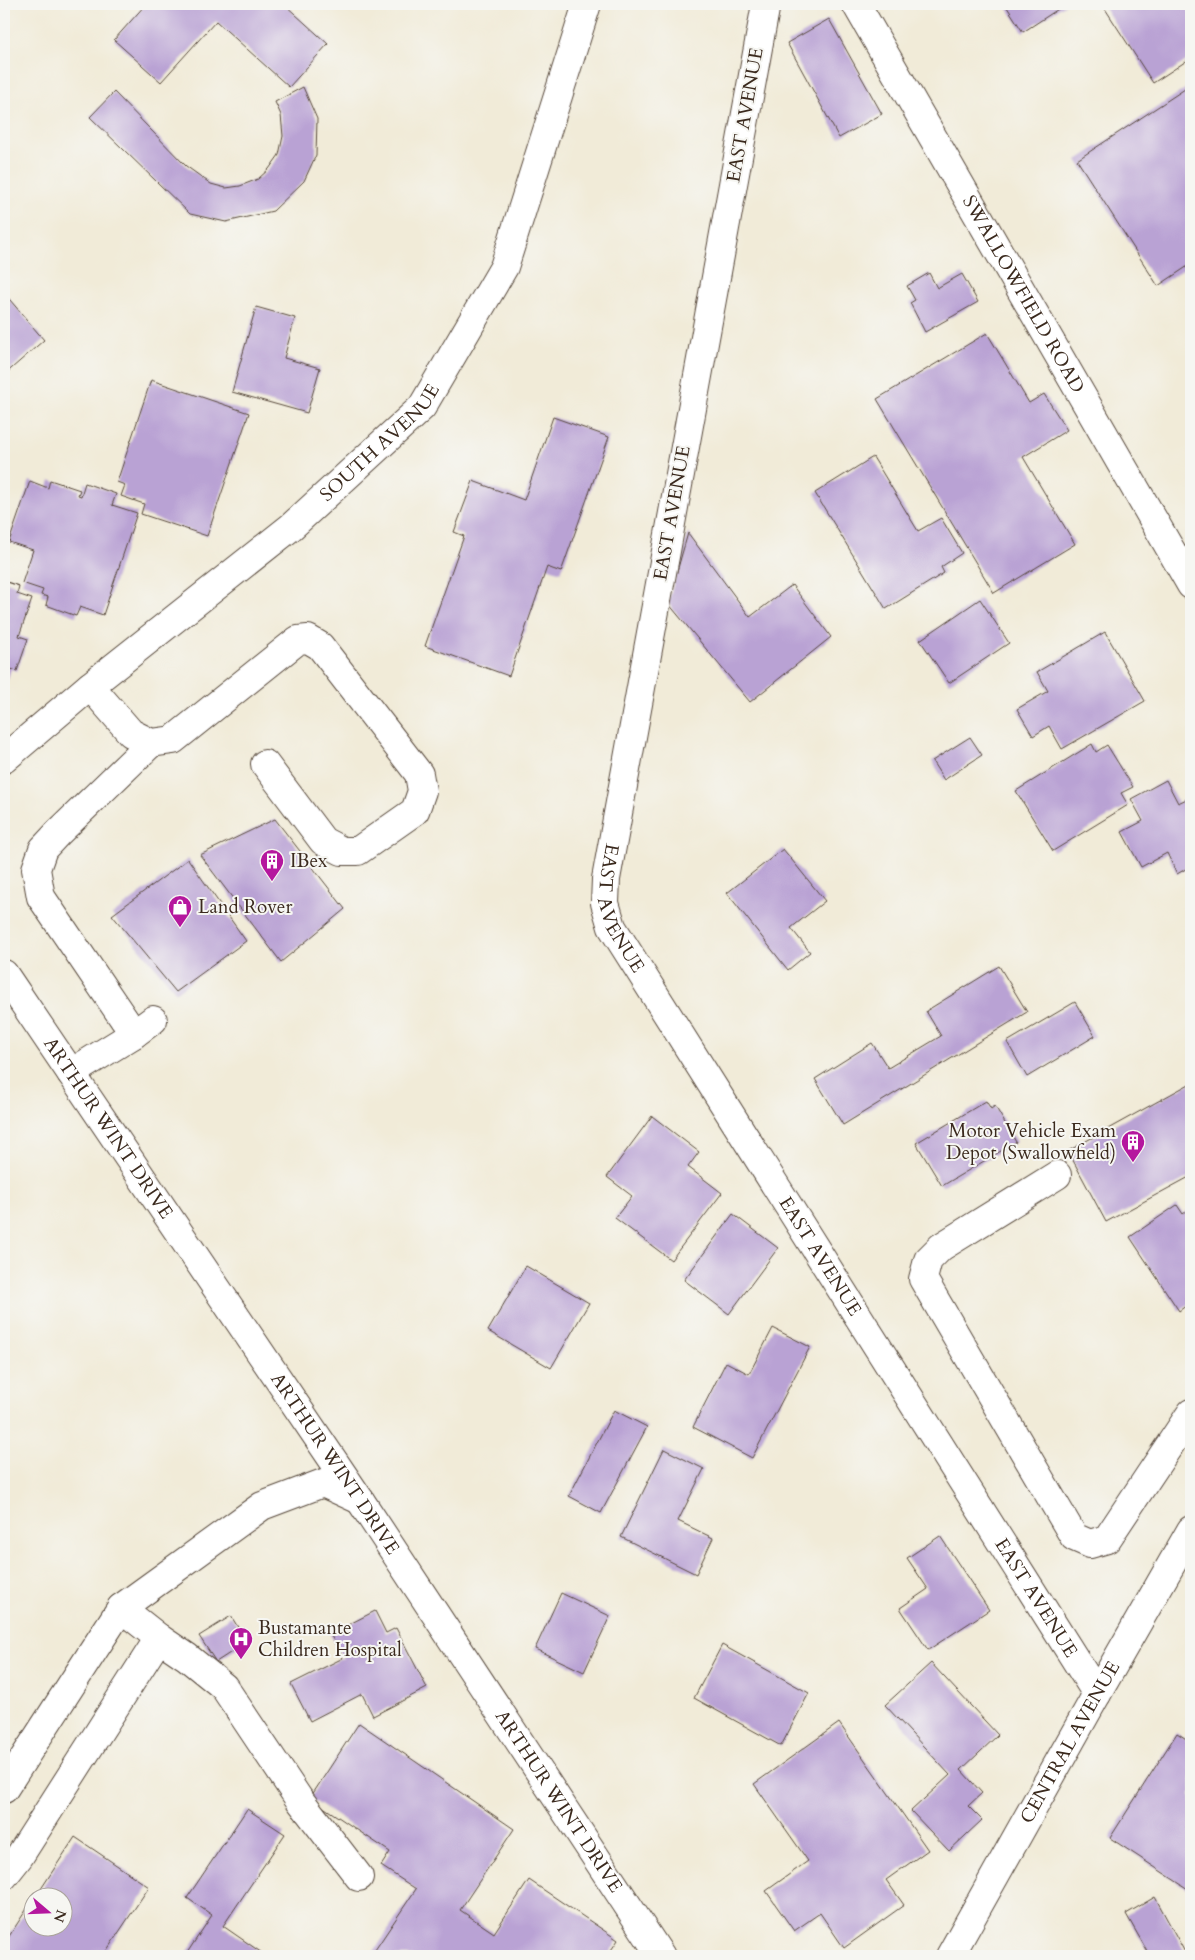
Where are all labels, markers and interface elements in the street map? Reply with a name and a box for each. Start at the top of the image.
street label: EAST AVENUE [720,46,770,184]
street label: SWALLOWFIELD ROAD [956,191,1091,398]
street label: SOUTH AVENUE [314,379,446,507]
street label: EAST AVENUE [647,444,697,582]
street label: EAST AVENUE [591,841,651,978]
building icon: IBex [259,848,285,882]
place label: IBex [290,848,328,874]
shop icon: Land Rover [167,894,193,928]
place label: Land Rover [198,894,292,920]
street label: ARTHUR WINT DRIVE [38,1032,179,1224]
place label: Motor Vehicle Exam Depot (Swallowfield) [946,1118,1117,1166]
building icon: Motor Vehicle Exam Depot (Swallowfield) [1120,1129,1146,1163]
street label: EAST AVENUE [773,1192,868,1321]
street label: ARTHUR WINT DRIVE [265,1368,405,1560]
street label: EAST AVENUE [989,1533,1084,1662]
place label: Bustamante Children Hospital [258,1615,402,1663]
hospital icon: Bustamante Children Hospital [228,1626,254,1660]
street label: CENTRAL AVENUE [1014,1656,1126,1828]
street label: ARTHUR WINT DRIVE [489,1705,629,1898]
north arrow [22,1888,72,1938]
text: N [49,1907,71,1925]

